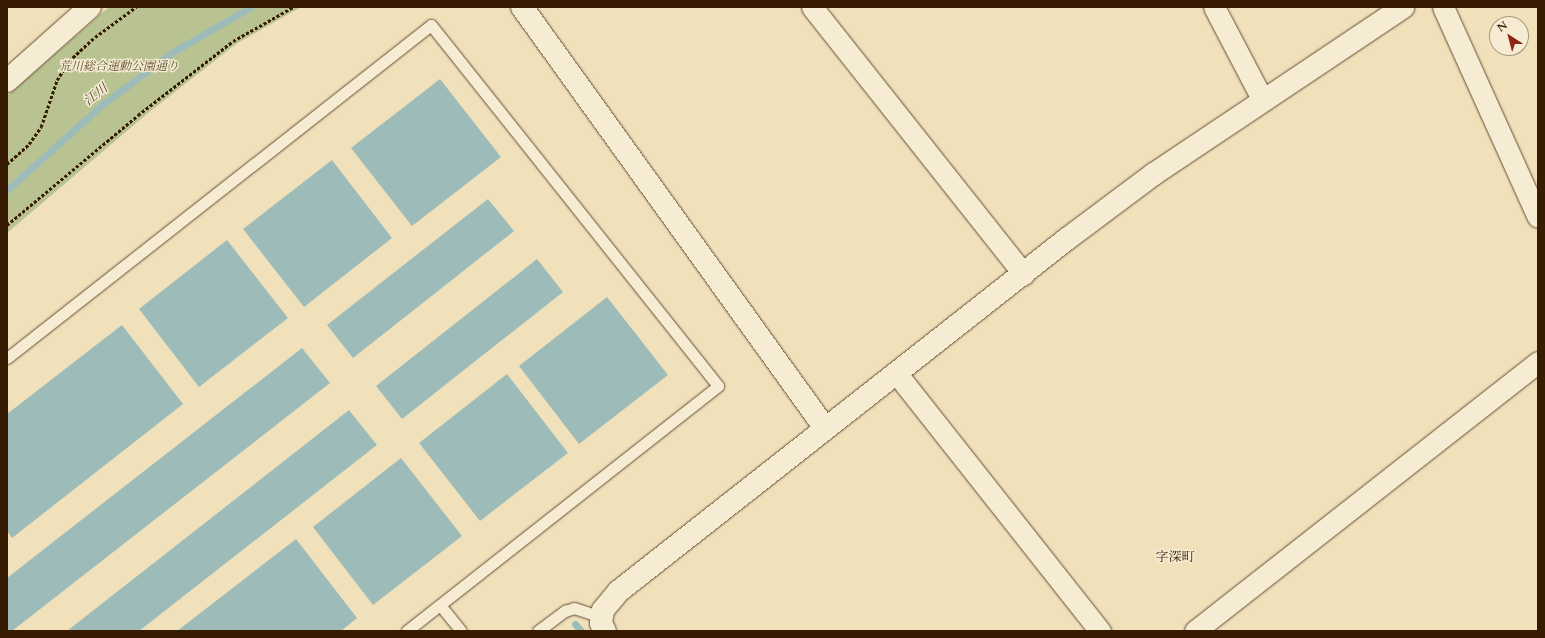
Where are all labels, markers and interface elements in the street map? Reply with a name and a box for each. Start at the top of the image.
north arrow [1489,16,1529,56]
text: N [1494,18,1511,36]
park label: 荒川総合運動公園通り [59,60,179,74]
water label: 江川 [81,81,111,109]
district label: 字深町 [1156,549,1194,565]

